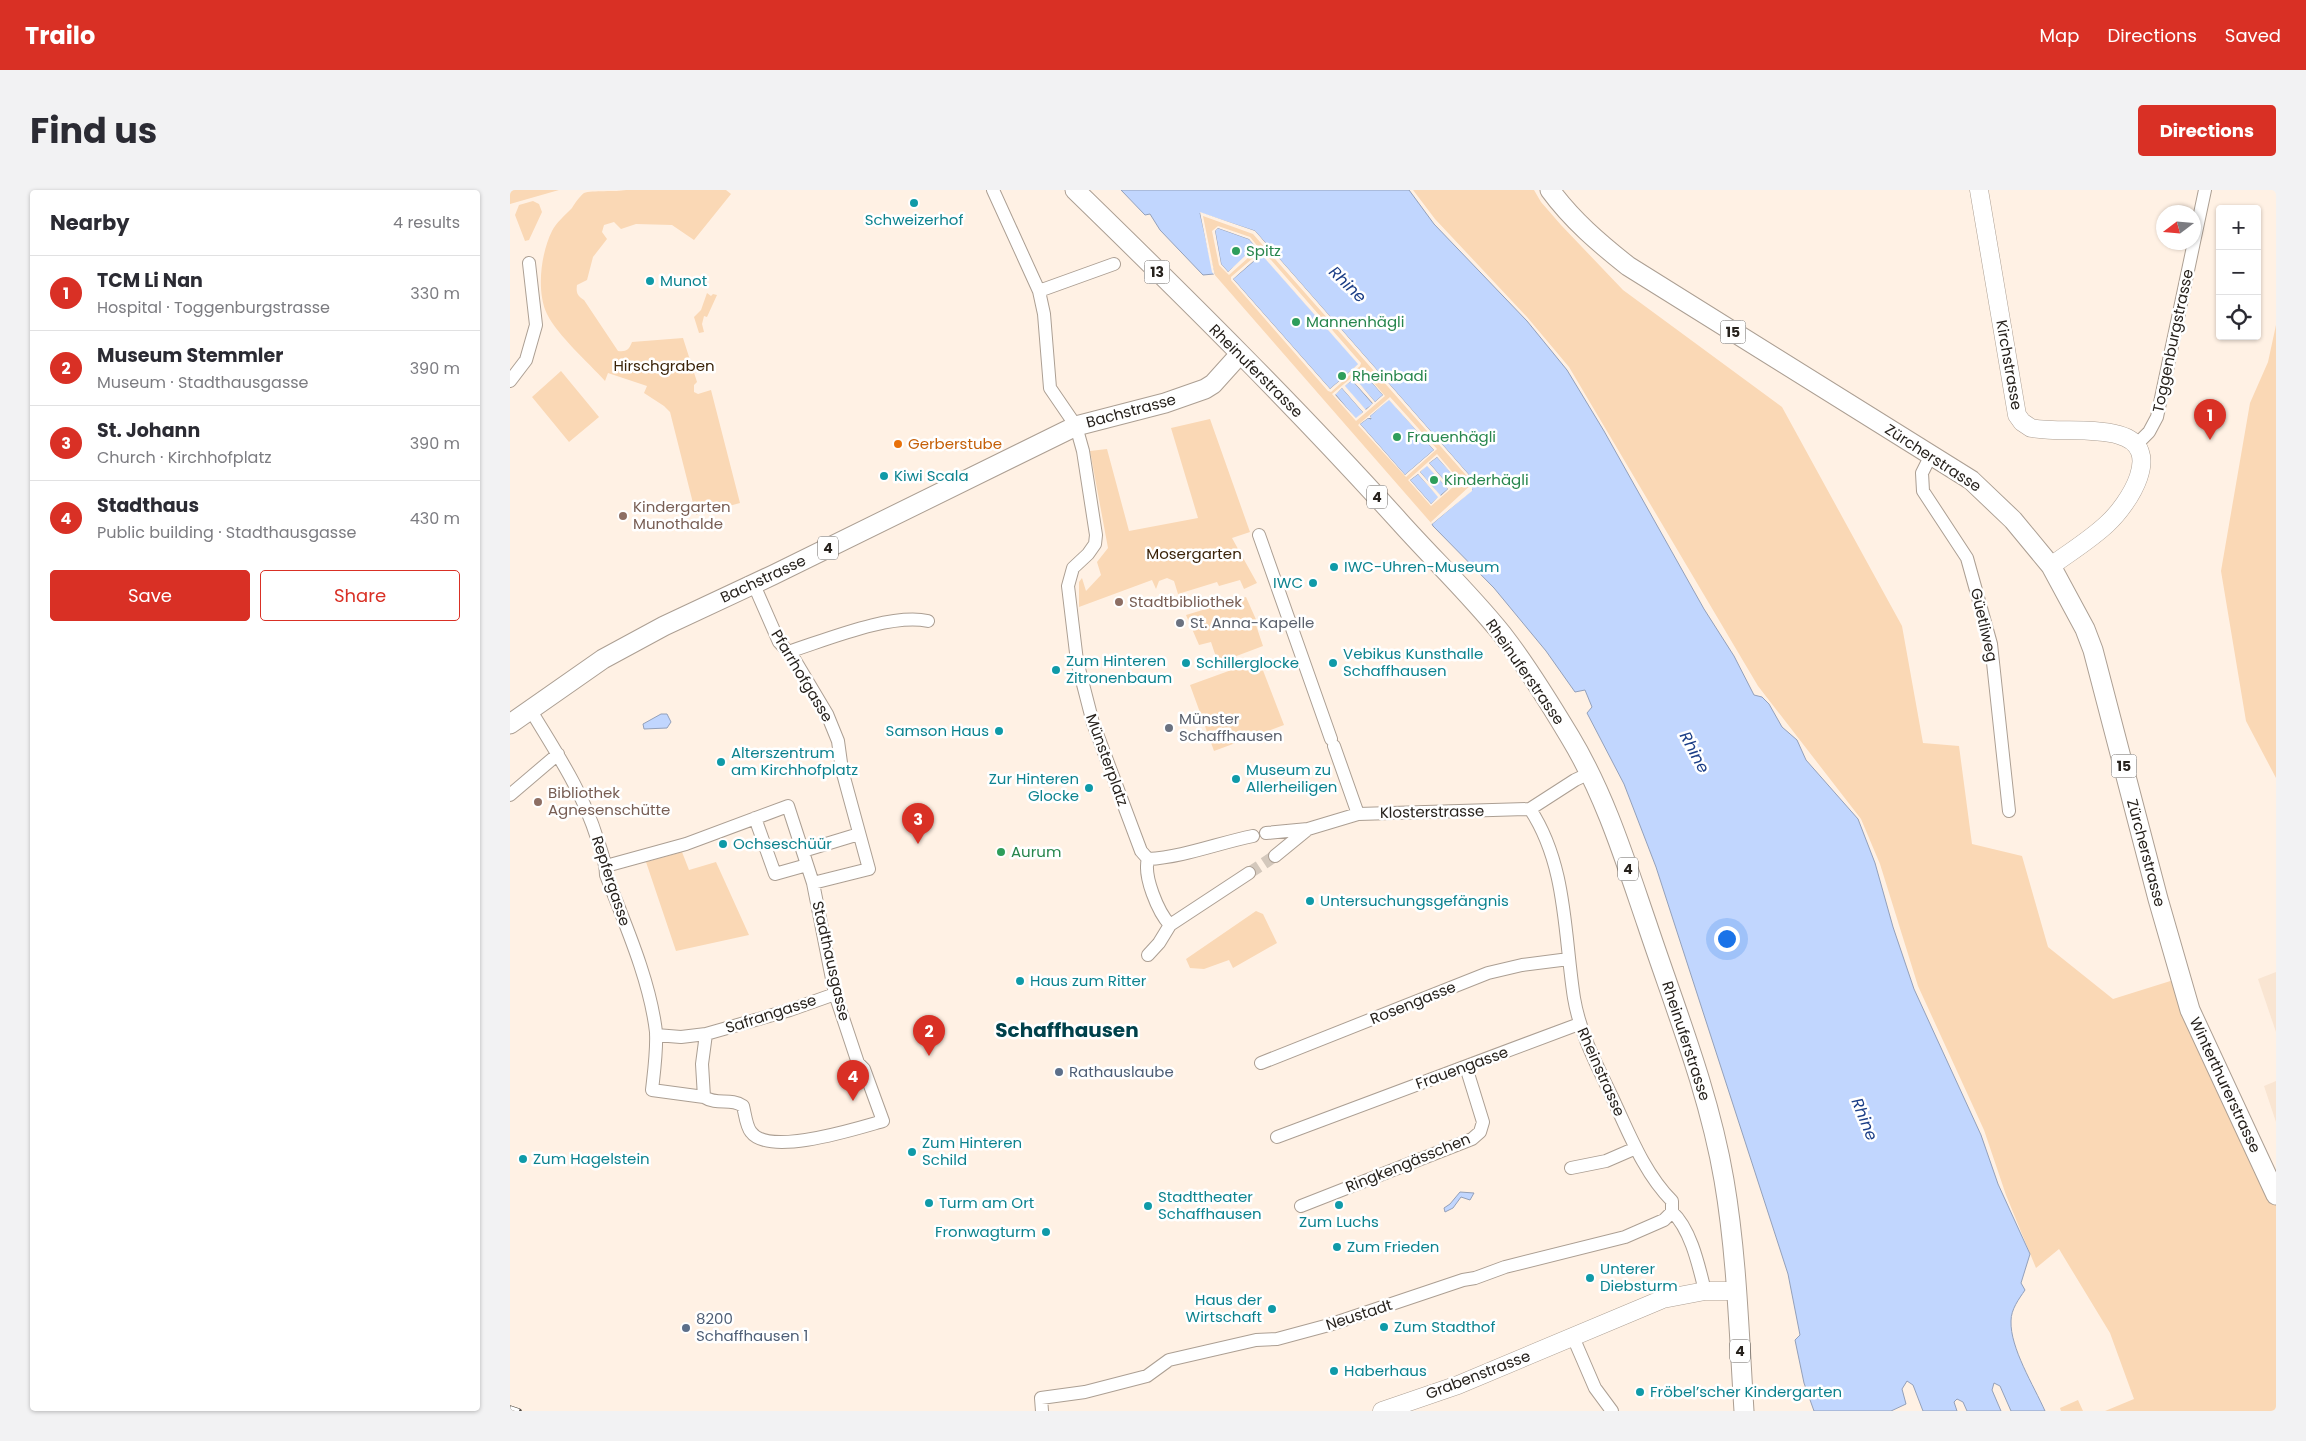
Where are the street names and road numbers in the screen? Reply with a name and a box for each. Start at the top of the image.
road number: 13 [1144,260,1170,284]
street label: Toggenburgstrasse [2147,267,2198,415]
street label: Kirchstrasse [1991,318,2028,412]
street label: Rheinuferstrasse [1205,319,1308,422]
road number: 15 [1720,320,1746,344]
street label: Bachstrasse [1084,388,1178,433]
street label: Zürcherstrasse [1881,419,1985,497]
road number: 4 [1367,486,1387,508]
road number: 4 [818,536,838,559]
street label: Bachstrasse [717,550,809,608]
street label: Güetliweg [1966,586,2003,664]
street label: Rheinuferstrasse [1481,615,1570,729]
street label: Pfarrhofgasse [767,626,838,726]
street label: Münsterplatz [1081,711,1134,809]
road number: 15 [2112,754,2136,778]
street label: Zürcherstrasse [2122,797,2171,909]
street label: Klosterstrasse [1380,800,1484,823]
street label: Repfergasse [587,833,636,929]
road number: 4 [1618,858,1638,881]
street label: Stadthausgasse [807,899,855,1023]
street label: Rosengasse [1367,976,1459,1029]
street label: Rheinuferstrasse [1657,978,1716,1103]
street label: Safrangasse [723,989,819,1038]
street label: Winterthurerstrasse [2185,1014,2266,1156]
street label: Rheinstrasse [1572,1024,1630,1120]
street label: Frauengasse [1413,1041,1511,1094]
street label: Ringkengässchen [1342,1128,1473,1197]
street label: Neustadt [1323,1294,1395,1335]
road number: 4 [1730,1340,1750,1362]
street label: Grabenstrasse [1423,1345,1533,1404]

